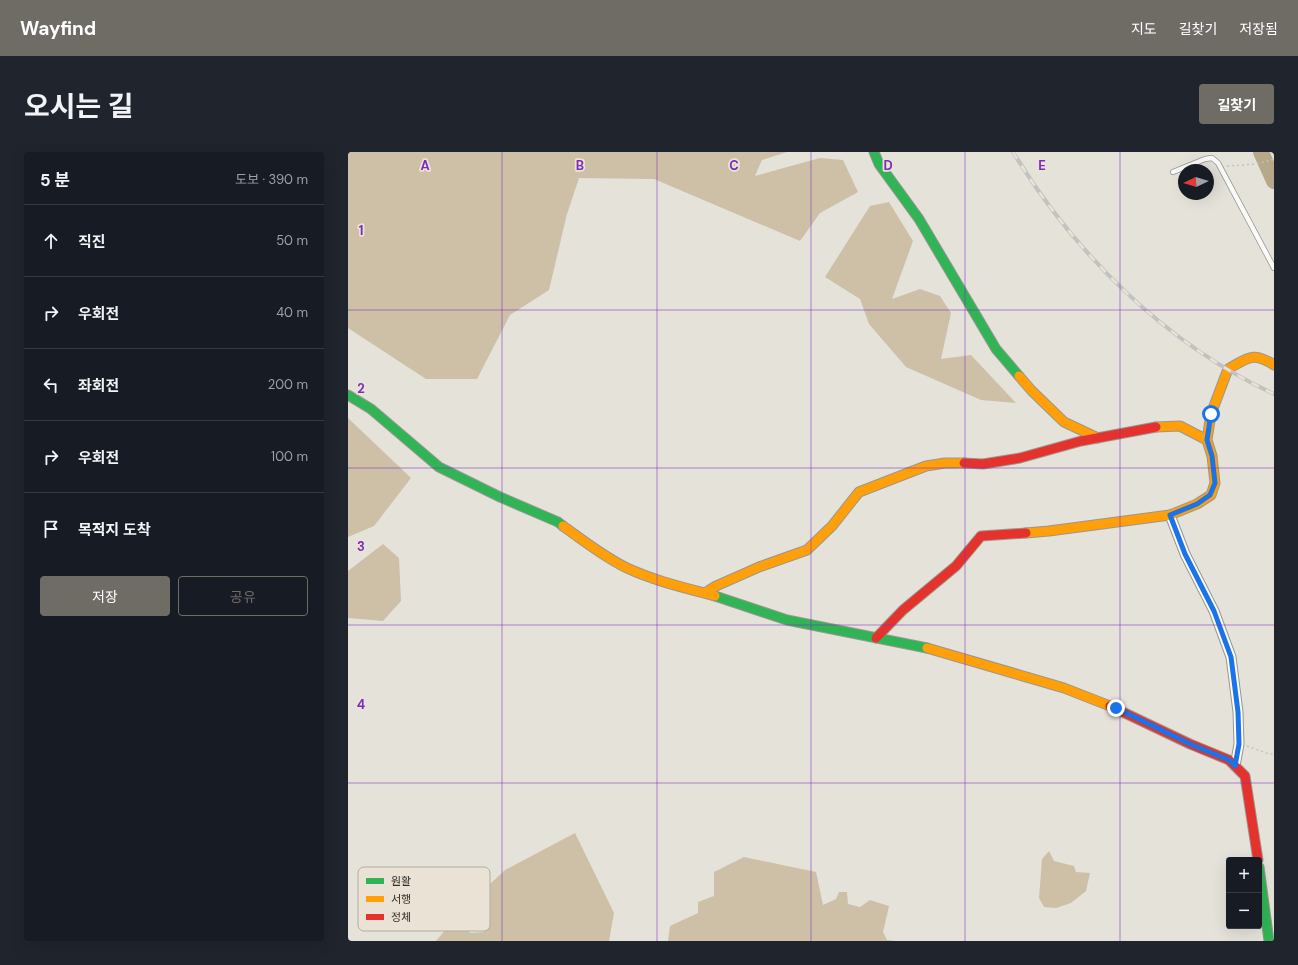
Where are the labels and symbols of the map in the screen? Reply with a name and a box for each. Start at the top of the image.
text: A [420,157,430,174]
text: B [576,157,584,174]
text: C [729,157,739,174]
text: D [883,157,893,174]
text: E [1038,157,1046,174]
north arrow [1178,164,1214,200]
text: 1 [359,222,363,239]
text: 2 [357,380,365,397]
route start [1202,405,1220,423]
text: 3 [357,538,365,555]
text: 4 [357,696,365,713]
route end [1107,699,1125,717]
legend [358,867,490,931]
text: 원활 [391,874,411,888]
text: 서행 [391,892,411,906]
text: 정체 [391,910,411,924]

